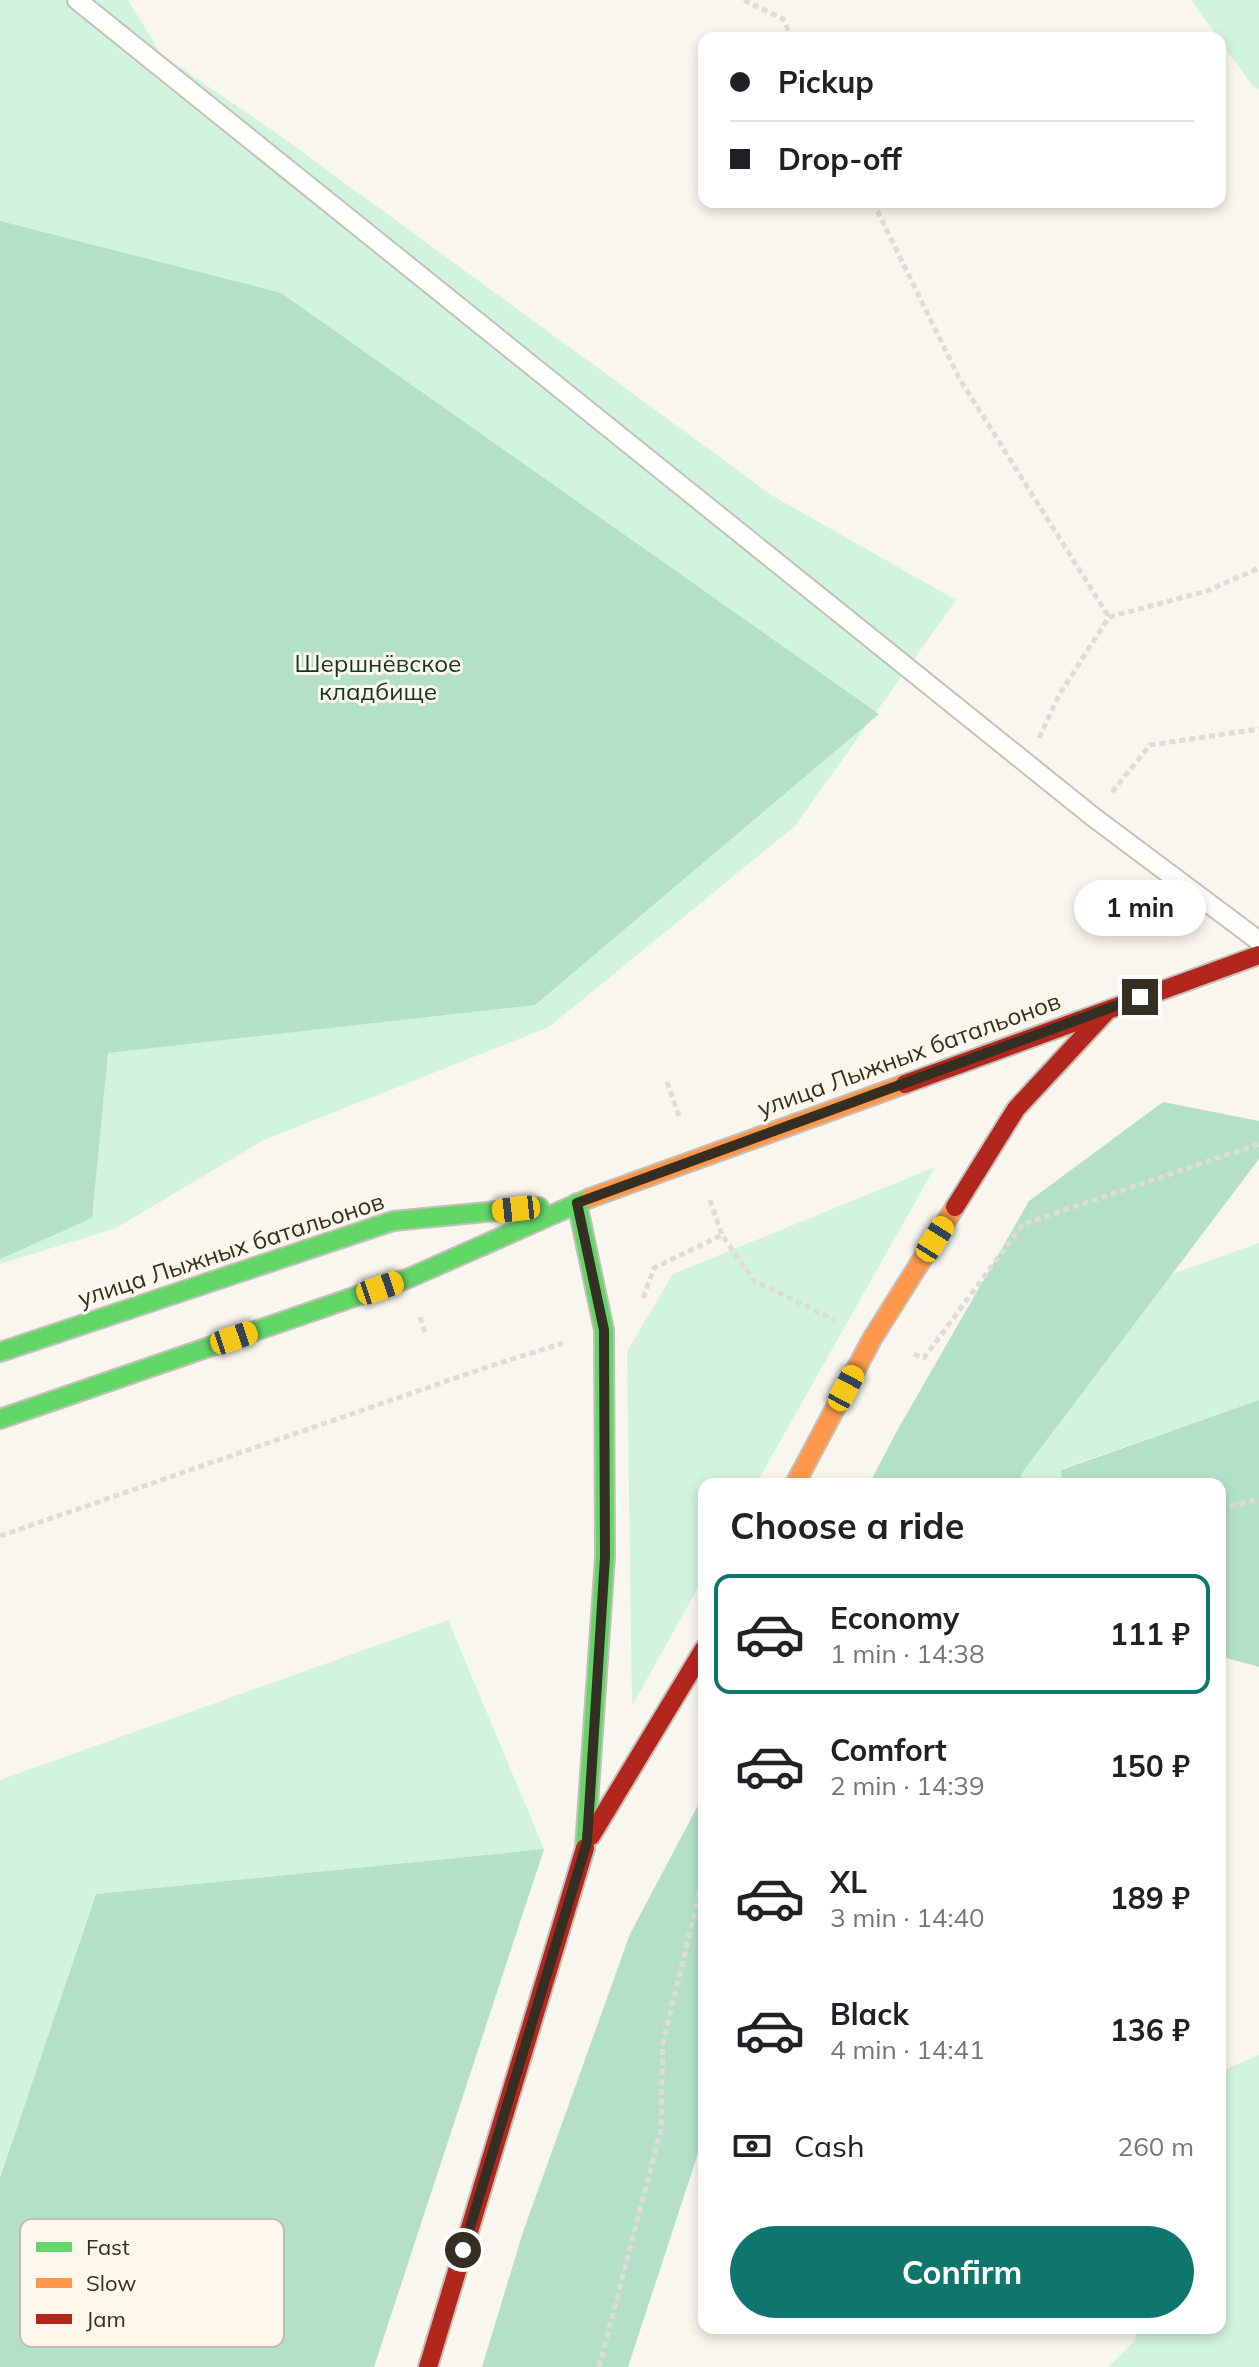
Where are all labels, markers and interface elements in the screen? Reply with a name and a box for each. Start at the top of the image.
text: Pickup [778,63,874,101]
text: Drop-off [778,140,902,178]
park label: Шершнёвское кладбище [295,648,461,706]
callout: 1 min [1074,881,1206,937]
text: 1 min [1106,891,1174,924]
route end [1122,979,1158,1015]
street label: улица Лыжных батальонов [753,985,1064,1123]
street label: улица Лыжных батальонов [74,1185,388,1313]
car [491,1195,541,1223]
car [912,1212,958,1266]
car [353,1269,407,1307]
car [207,1319,261,1357]
car [824,1361,868,1415]
text: Choose a ride [730,1503,964,1548]
icon: car [734,1598,806,1670]
text: Economy [830,1599,959,1637]
text: 111 ₽ [1110,1615,1190,1653]
text: 1 min · 14:38 [830,1637,985,1670]
icon: car [734,1730,806,1802]
text: Comfort [830,1731,947,1769]
text: 150 ₽ [1110,1747,1190,1785]
text: 2 min · 14:39 [830,1769,985,1802]
icon: car [734,1862,806,1934]
text: XL [830,1863,867,1901]
text: 189 ₽ [1110,1879,1190,1917]
text: 3 min · 14:40 [830,1901,985,1934]
icon: car [734,1994,806,2066]
text: Black [830,1995,909,2033]
text: 136 ₽ [1110,2011,1190,2049]
text: 4 min · 14:41 [830,2033,985,2066]
icon: cash [730,2124,774,2168]
text: Cash [794,2127,865,2165]
text: 260 m [1118,2130,1194,2163]
legend [20,2219,284,2347]
button: Confirm [730,2226,1194,2318]
route start [445,2232,481,2268]
text: Fast [86,2233,130,2261]
text: Slow [86,2269,136,2297]
text: Jam [86,2305,126,2333]

